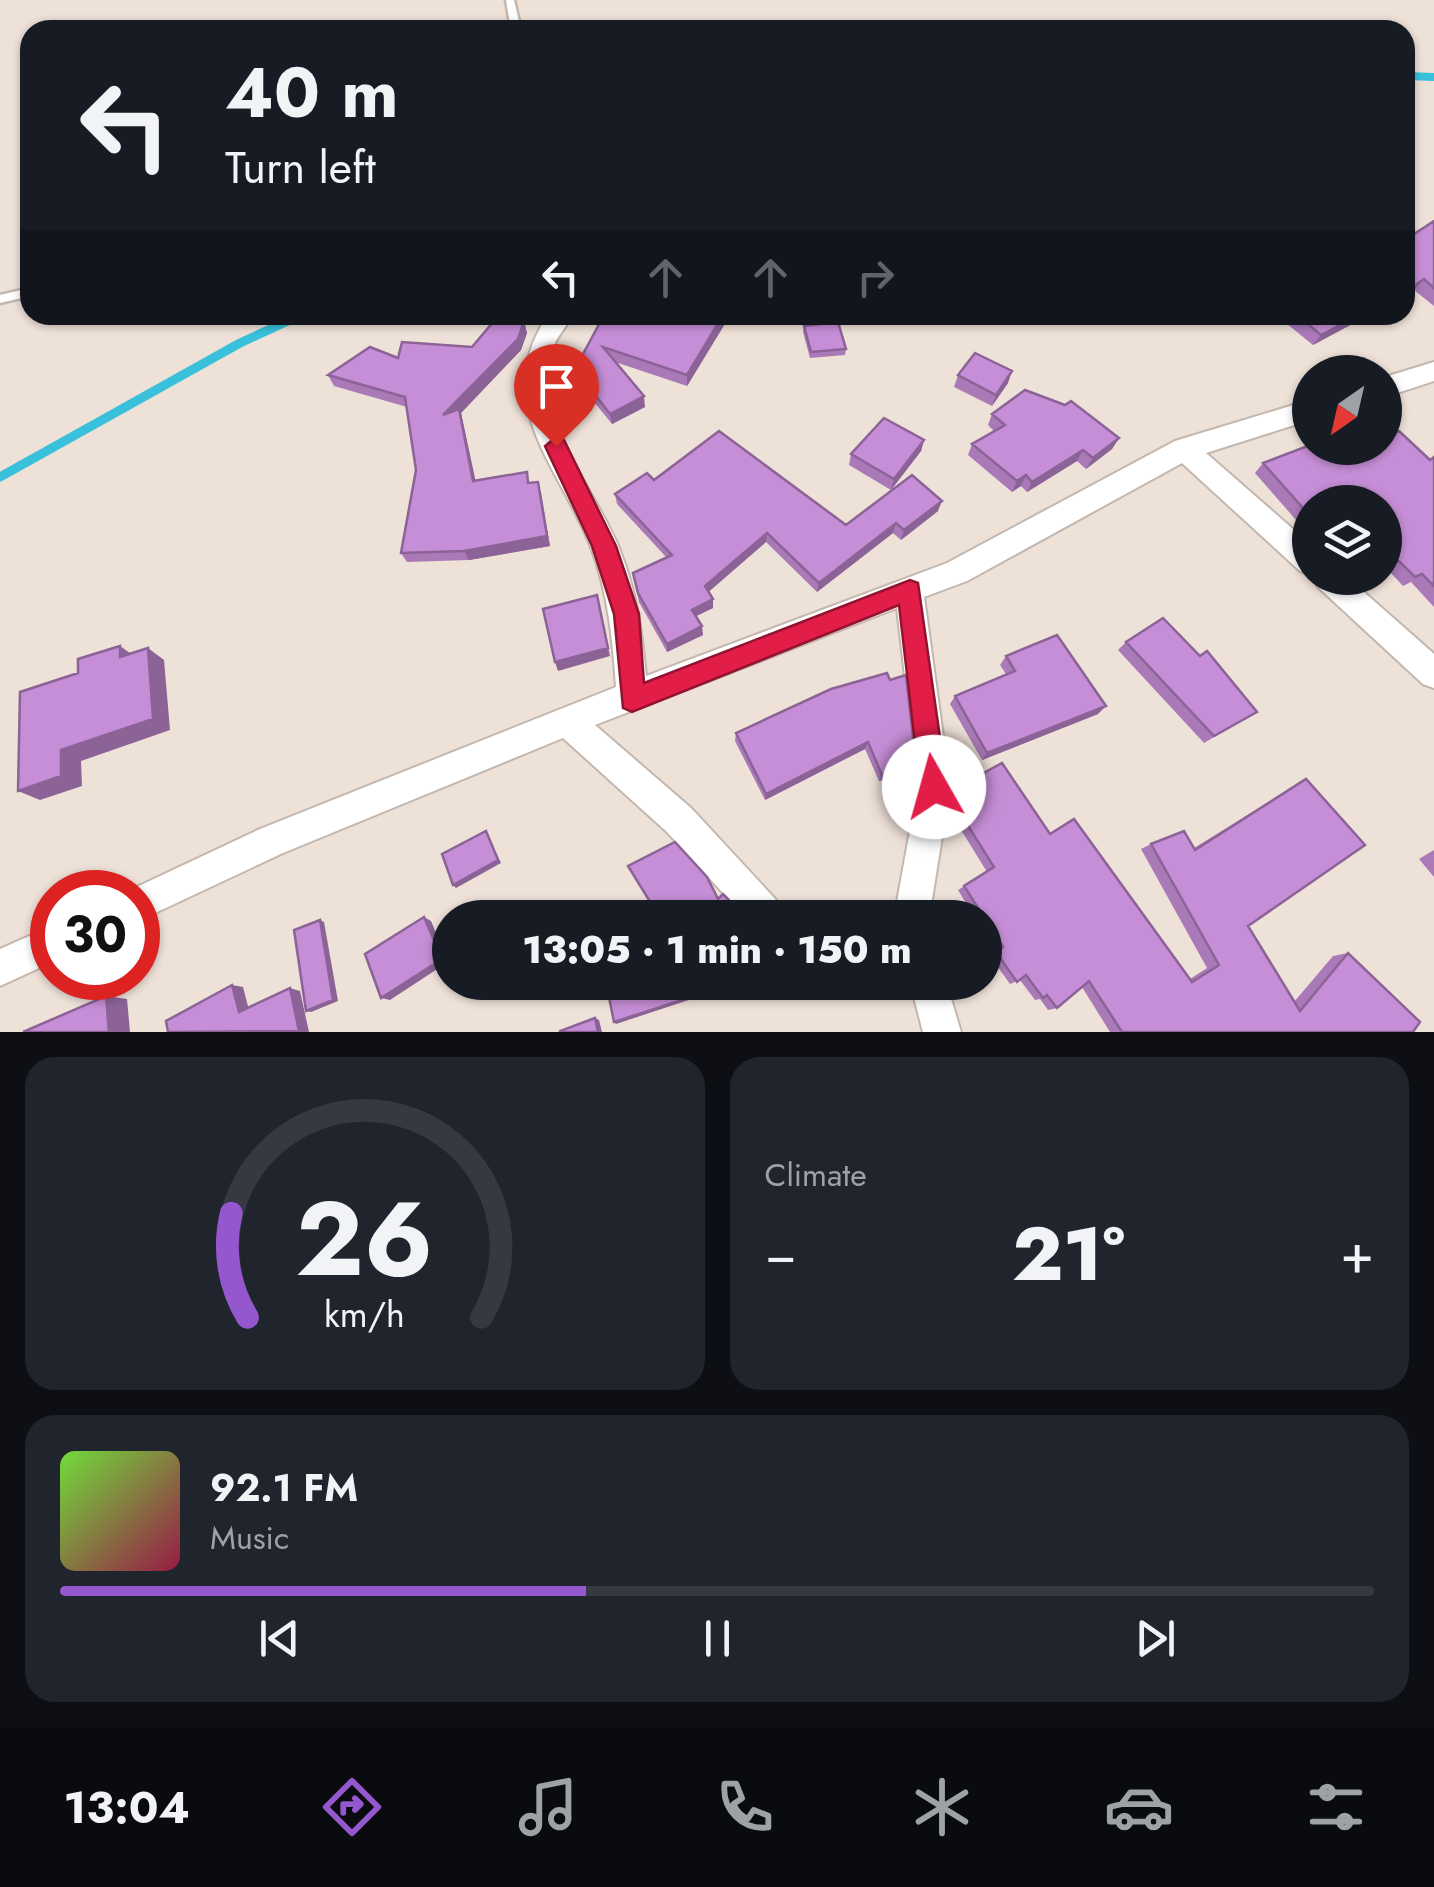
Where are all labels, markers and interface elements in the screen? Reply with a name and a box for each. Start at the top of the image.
text: 40 m [225,42,399,143]
icon: left [60,60,190,190]
text: Turn left [225,135,376,200]
icon: left [533,250,588,305]
icon: ahead [638,250,693,305]
icon: ahead [743,250,798,305]
icon: right [848,250,903,305]
pin [514,344,599,447]
north arrow [1292,355,1402,465]
map controls [1292,355,1402,595]
icon: arrive [529,359,584,414]
button: layers [1292,485,1402,595]
position arrow [882,735,986,839]
speed limit sign: 30 [30,870,160,1000]
text: 13:05 · 1 min · 150 m [522,922,912,977]
text: Climate [765,1152,867,1198]
text: 26 [296,1164,434,1314]
text: 21° [1012,1200,1125,1308]
text: − [765,1214,797,1294]
text: + [1340,1214,1374,1294]
text: km/h [324,1289,405,1340]
text: 92.1 FM [210,1460,358,1515]
text: Music [210,1515,289,1561]
icon: previous [252,1611,307,1666]
icon: pause [690,1611,745,1666]
icon: next [1128,1611,1183,1666]
icon: directions [317,1772,387,1842]
icon: music [513,1772,583,1842]
icon: phone [710,1772,780,1842]
icon: climate [907,1772,977,1842]
icon: car [1104,1772,1174,1842]
icon: filters [1301,1772,1371,1842]
text: 13:04 [63,1775,190,1840]

